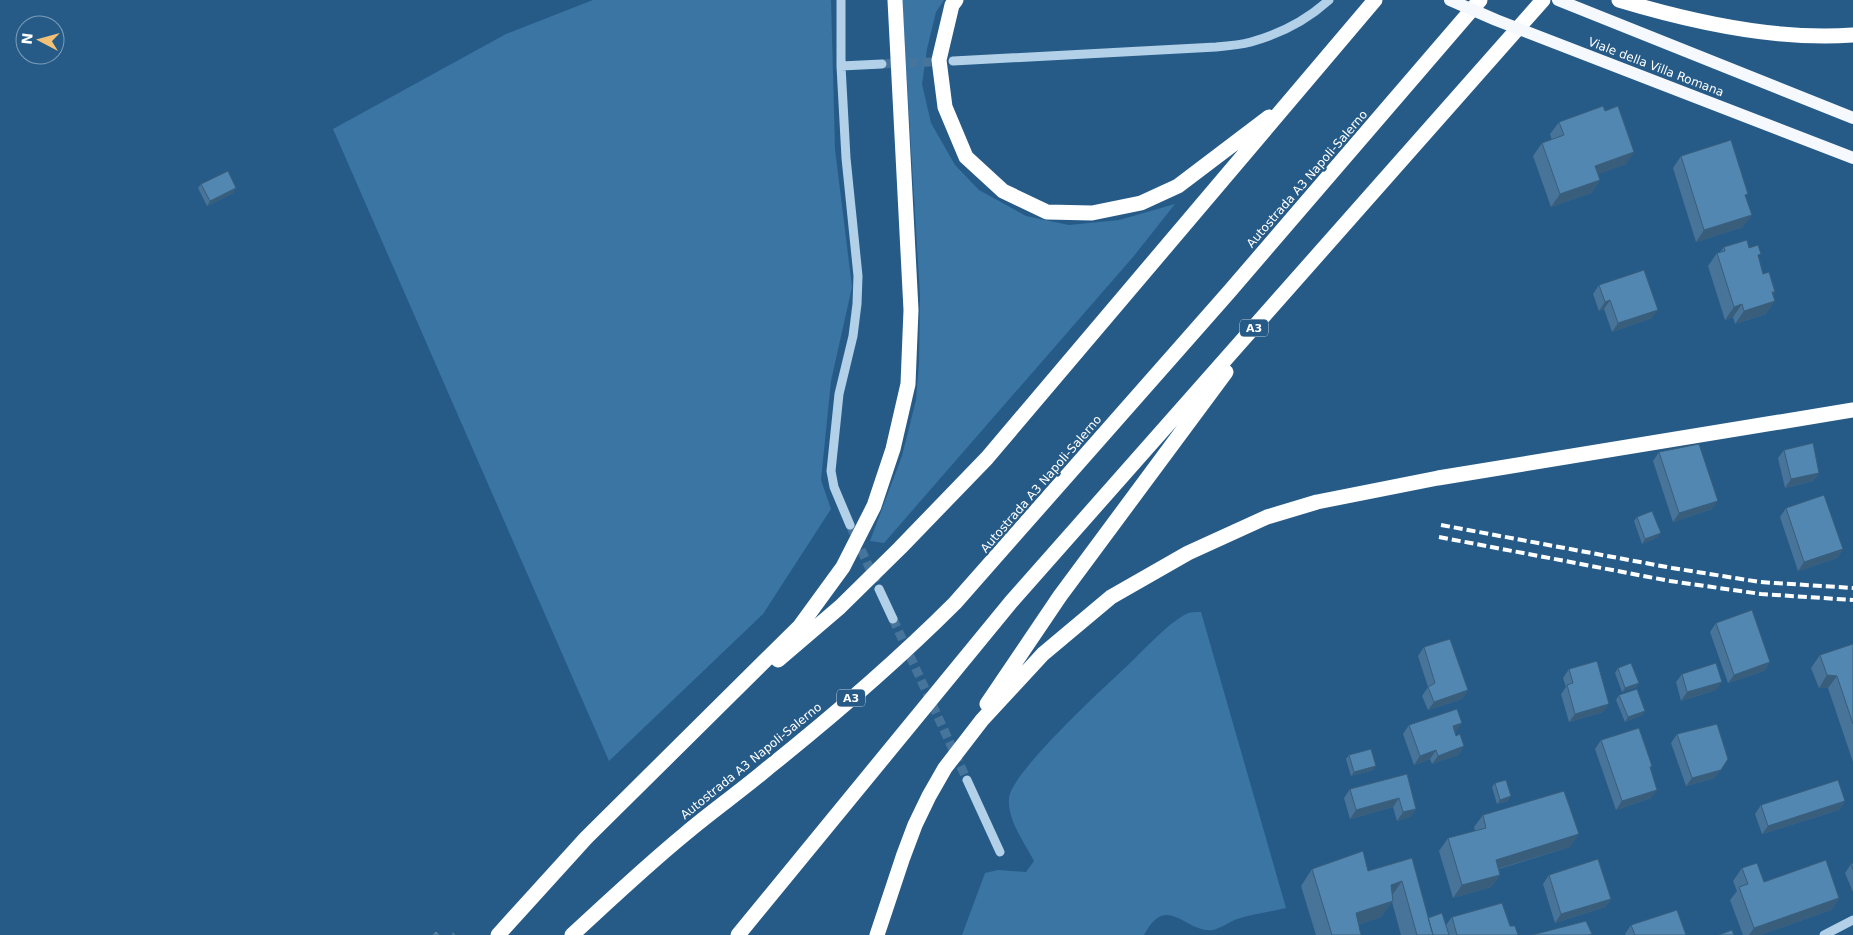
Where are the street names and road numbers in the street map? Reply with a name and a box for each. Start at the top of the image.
street label: Viale della Villa Romana [1586,35,1726,99]
street label: Autostrada A3 Napoli-Salerno [1244,108,1370,250]
road number: A3 [1240,319,1268,336]
street label: Autostrada A3 Napoli-Salerno [978,413,1104,555]
road number: A3 [837,690,865,706]
street label: Autostrada A3 Napoli-Salerno [678,700,824,822]

